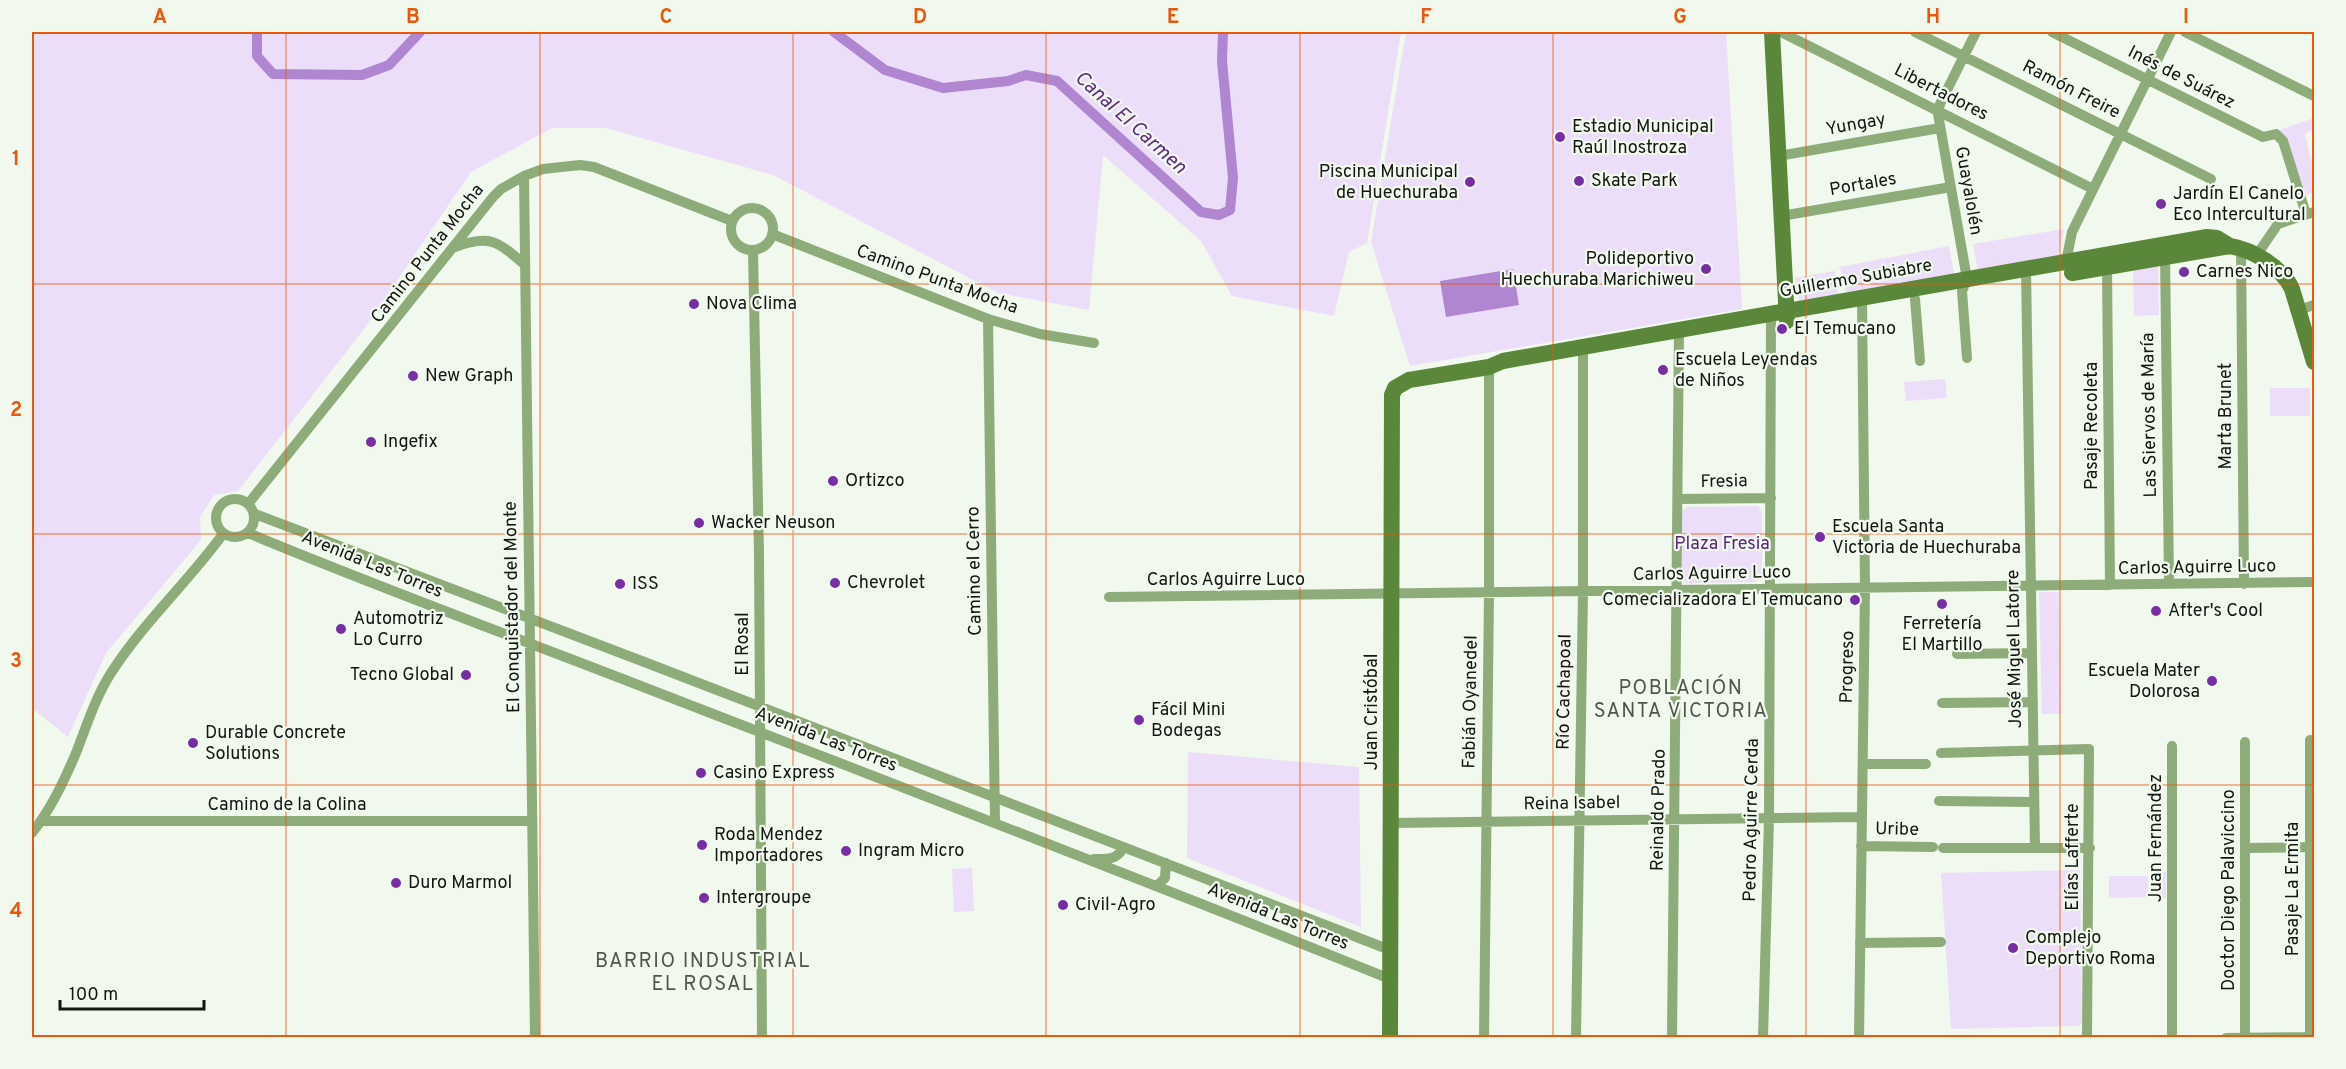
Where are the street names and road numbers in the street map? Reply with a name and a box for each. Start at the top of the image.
street label: Inés de Suárez [2123,41,2239,115]
street label: Ramón Freire [2018,55,2124,125]
street label: Libertadores [1890,59,1992,127]
street label: Yungay [1824,108,1888,142]
street label: Guayalolén [1949,145,1987,237]
street label: Portales [1828,168,1898,202]
street label: Camino Punta Mocha [366,180,490,328]
street label: Camino Punta Mocha [853,240,1021,320]
street label: Guillermo Subiabre [1778,254,1934,304]
street label: Las Siervos de María [2137,332,2163,498]
street label: Pasaje Recoleta [2081,362,2104,490]
street label: Marta Brunet [2215,363,2238,469]
street label: Fresia [1700,470,1748,494]
street label: El Conquistador del Monte [500,501,526,713]
street label: Camino el Cerro [962,506,988,636]
street label: Avenida Las Torres [298,526,446,604]
street label: Carlos Aguirre Luco [2118,555,2276,581]
street label: Carlos Aguirre Luco [1633,561,1791,587]
street label: Carlos Aguirre Luco [1147,569,1305,592]
street label: José Miguel Latorre [2002,569,2028,729]
street label: El Rosal [732,612,755,676]
street label: Progreso [1836,630,1860,704]
street label: Río Cachapoal [1552,634,1578,750]
street label: Fabián Oyanedel [1458,635,1484,769]
street label: Juan Cristóbal [1361,654,1384,770]
street label: Avenida Las Torres [752,702,900,778]
street label: Pedro Aguirre Cerda [1739,738,1765,902]
street label: Reinaldo Prado [1646,749,1672,871]
street label: Juan Fernández [2145,774,2168,902]
street label: Doctor Diego Palaviccino [2218,789,2241,991]
street label: Reina Isabel [1523,792,1621,816]
street label: Camino de la Colina [207,794,367,817]
street label: Elías Lafferte [2062,803,2085,911]
street label: Uribe [1875,818,1919,842]
street label: Pasaje La Ermita [2282,822,2305,956]
street label: Avenida Las Torres [1204,878,1352,956]

